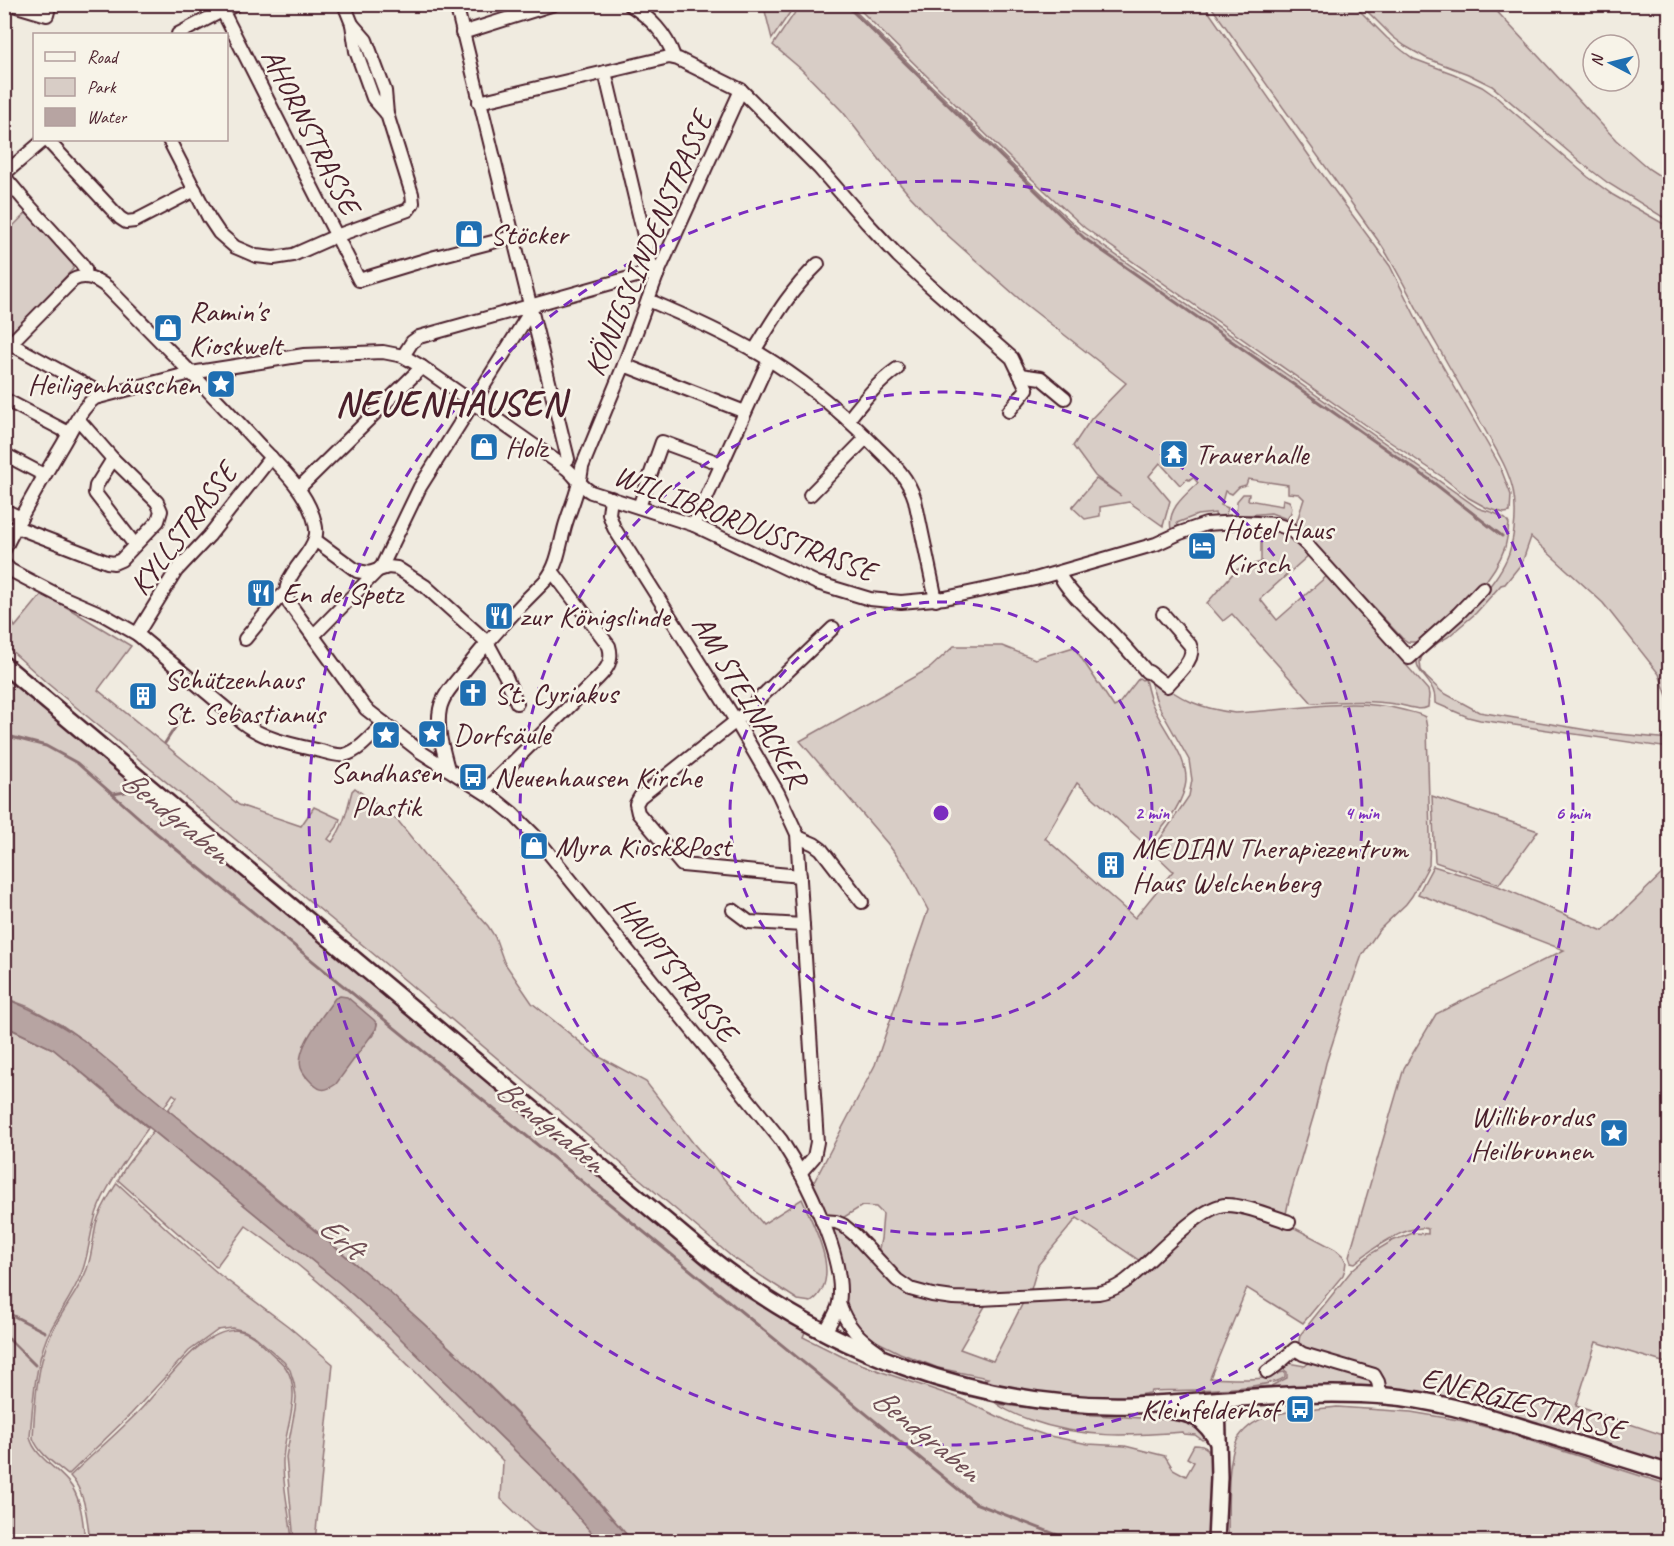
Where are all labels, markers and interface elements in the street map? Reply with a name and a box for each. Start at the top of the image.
legend [33,33,228,141]
north arrow [1581,33,1641,93]
street label: AHORNSTRASSE [253,42,371,224]
text: Road [87,46,120,68]
text: N [1587,52,1608,67]
text: Park [87,76,117,98]
street label: KÖNIGSLINDENSTRASSE [575,103,722,382]
text: Water [87,106,128,128]
place label: Stöcker [490,215,570,253]
shop icon: Stöcker [453,218,485,250]
place label: Ramin's Kioskwelt [189,292,285,364]
shop icon: Ramin's Kioskwelt [152,312,184,344]
place label: Heiligenhäuschen [27,365,201,403]
place icon: Heiligenhäuschen [205,368,237,400]
district label: NEUENHAUSEN [335,380,571,426]
place label: Holz [505,428,550,466]
shop icon: Holz [468,431,500,463]
place label: Trauerhalle [1195,435,1311,473]
temple icon: Trauerhalle [1158,438,1190,470]
street label: KYLLSTRASSE [121,452,247,603]
street label: WILLIBRORDUSSTRASSE [609,456,884,592]
place label: Hotel Haus Kirsch [1223,510,1336,582]
hotel icon: Hotel Haus Kirsch [1186,530,1218,562]
place label: En de Spetz [282,574,405,612]
restaurant icon: En de Spetz [245,577,277,609]
place label: zur Königslinde [520,597,672,635]
restaurant icon: zur Königslinde [483,600,515,632]
street label: AM STEINACKER [684,608,818,797]
place label: Schützenhaus St. Sebastianus [164,660,328,732]
place label: St. Cyriakus [494,674,620,712]
church icon: St. Cyriakus [457,677,489,709]
building icon: Schützenhaus St. Sebastianus [127,680,159,712]
place label: Dorfsäule [453,715,553,753]
place icon: Dorfsäule [416,718,448,750]
place icon: Sandhasen Plastik [370,719,402,751]
place label: Sandhasen Plastik [330,753,442,825]
place label: Neuenhausen Kirche [494,758,704,796]
water label: Bendgraben [113,760,241,875]
bus stop icon: Neuenhausen Kirche [457,761,489,793]
text: 2 min [1135,802,1170,824]
text: 4 min [1345,802,1380,824]
text: 6 min [1556,802,1591,824]
centre of rings [931,803,951,823]
place label: Myra Kiosk&Post [555,827,734,865]
place label: MEDIAN Therapiezentrum Haus Welchenberg [1132,829,1409,901]
shop icon: Myra Kiosk&Post [518,830,550,862]
building icon: MEDIAN Therapiezentrum Haus Welchenberg [1095,849,1127,881]
street label: HAUPTSTRASSE [606,889,749,1052]
water label: Bendgraben [488,1069,616,1184]
place label: Willibrordus Heilbrunnen [1470,1097,1596,1169]
place icon: Willibrordus Heilbrunnen [1598,1117,1630,1149]
water label: Erft [310,1207,377,1272]
street label: ENERGIESTRASSE [1417,1358,1632,1449]
water label: Bendgraben [864,1378,992,1493]
place label: Kleinfelderhof [1141,1390,1285,1428]
bus stop icon: Kleinfelderhof [1284,1393,1316,1425]

